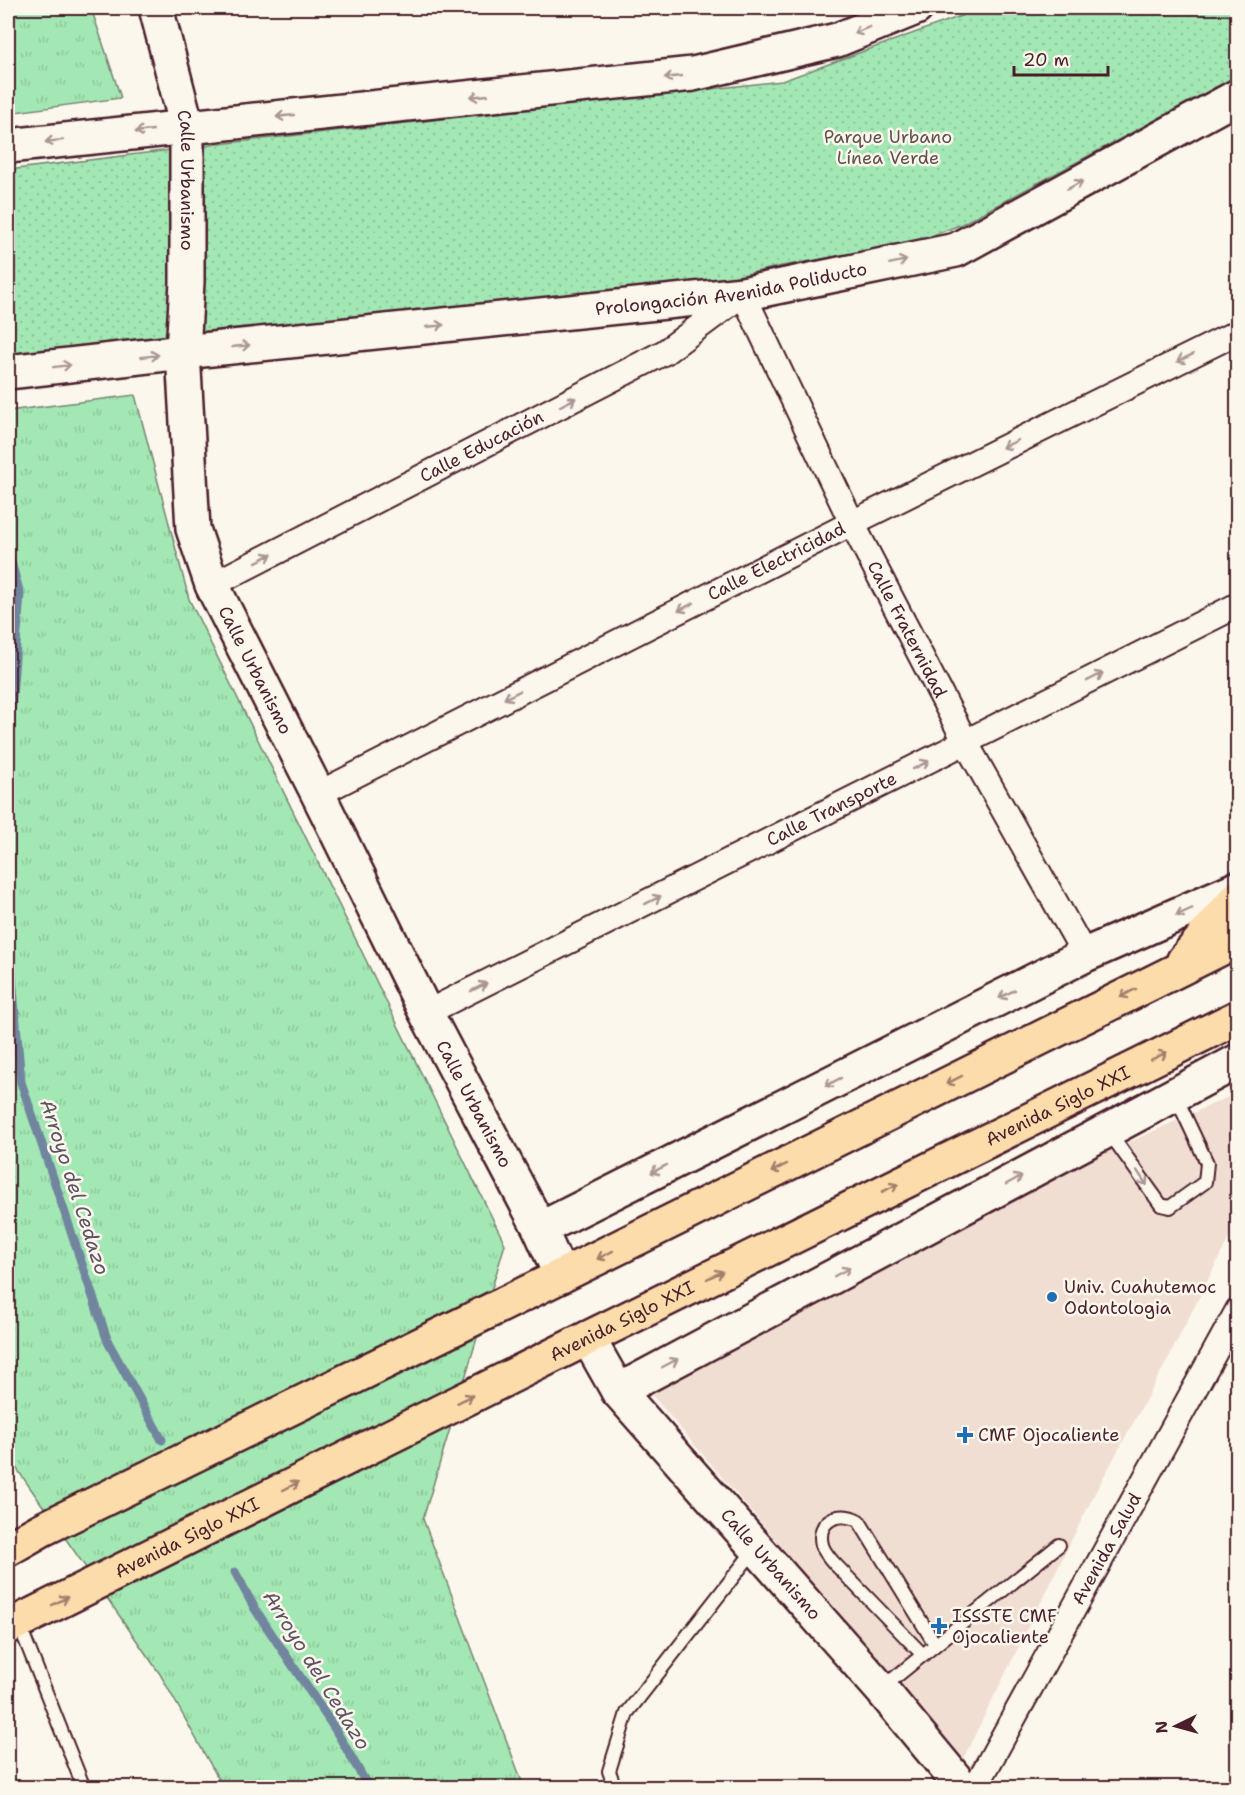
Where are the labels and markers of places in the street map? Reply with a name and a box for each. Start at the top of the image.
place label: Univ. Cuahutemoc Odontologia [1064,1275,1216,1320]
marker: Univ. Cuahutemoc Odontologia [1045,1290,1059,1304]
place label: CMF Ojocaliente [978,1423,1120,1447]
marker: CMF Ojocaliente [956,1426,974,1444]
place label: ISSSTE CMF Ojocaliente [952,1604,1057,1649]
marker: ISSSTE CMF Ojocaliente [930,1617,948,1635]

